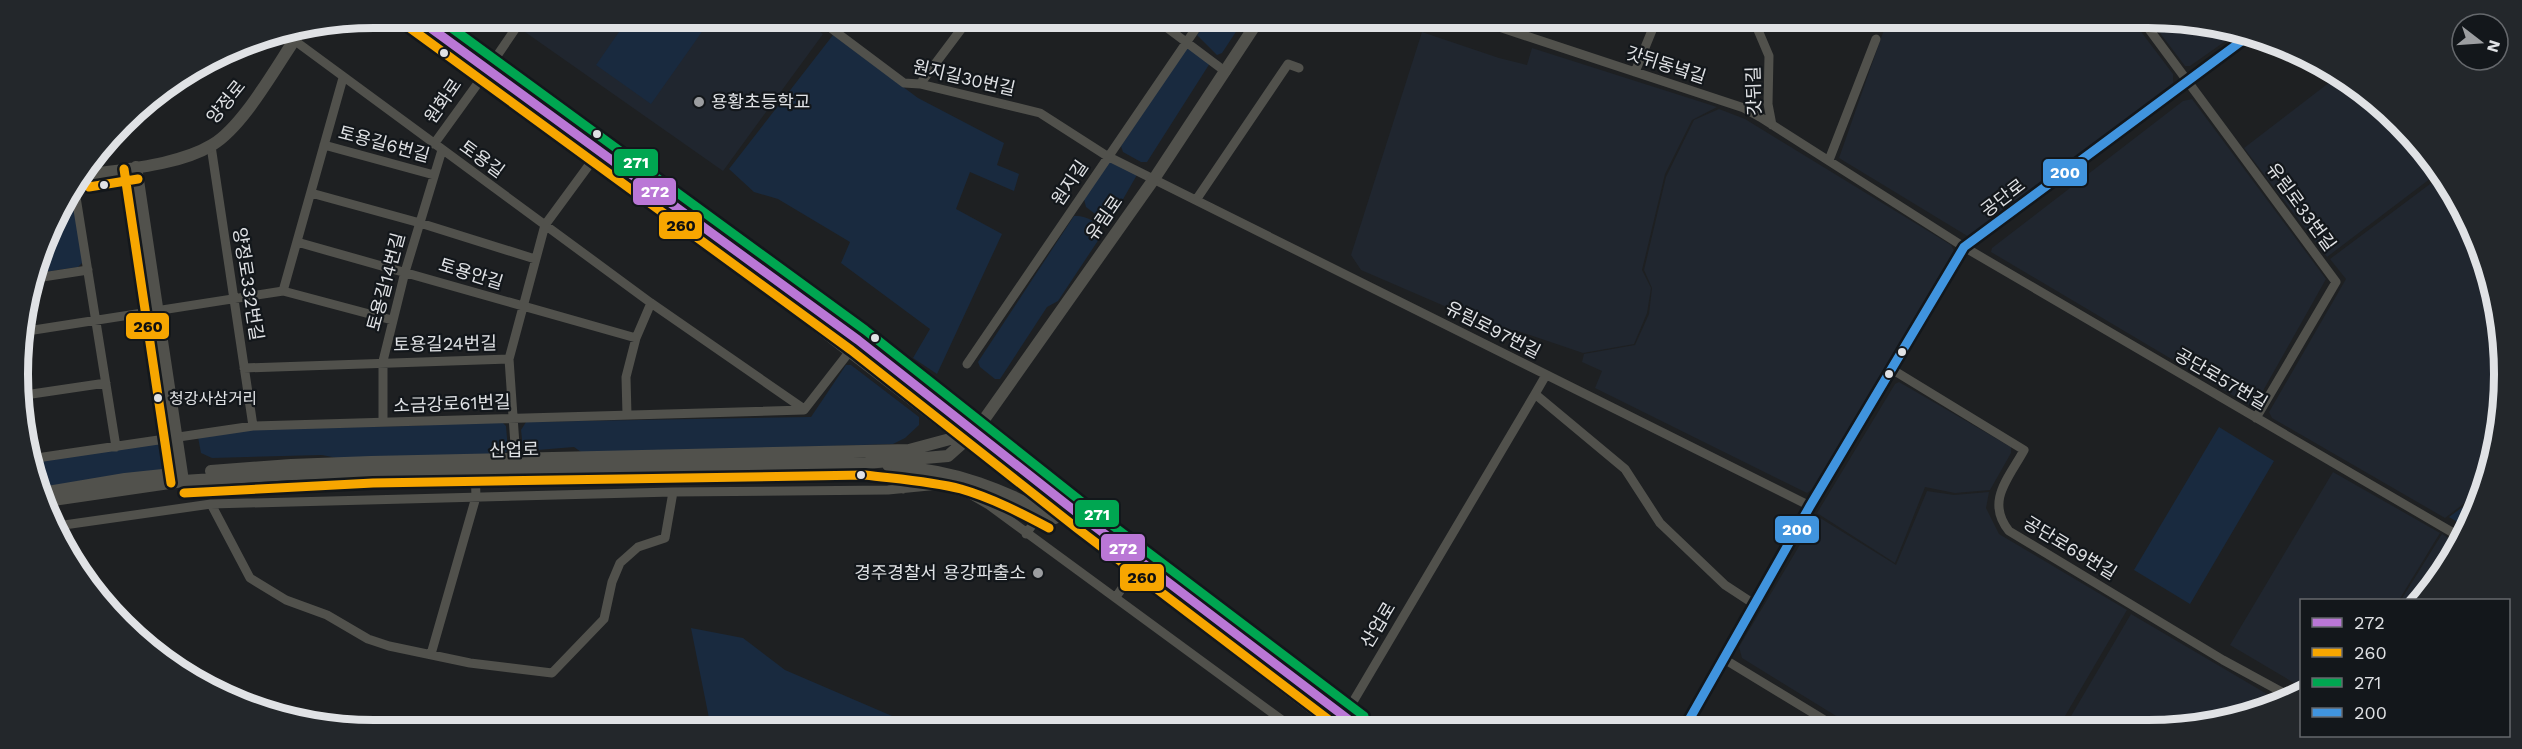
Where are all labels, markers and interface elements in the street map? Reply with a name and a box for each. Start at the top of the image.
north arrow [2450,12,2510,72]
text: N [2483,38,2505,55]
street label: 갓뒤동녘길 [1624,42,1709,87]
unlabelled marker [438,47,450,59]
street label: 원지길30번길 [911,56,1017,99]
street label: 갓뒤길 [1742,66,1765,116]
street label: 원화로 [420,74,465,127]
street label: 양정로 [202,76,249,128]
place label: 용황초등학교 [711,91,810,112]
marker: 용황초등학교 [692,95,706,109]
street label: 토용길6번길 [336,121,432,166]
unlabelled marker [591,128,603,140]
street label: 토용길 [456,135,509,182]
line badge: 271 [613,148,659,177]
text: 271 [623,153,649,172]
street label: 원지길 [1047,156,1092,209]
line badge: 200 [2042,158,2088,187]
street label: 유림로33번길 [2262,159,2340,255]
text: 200 [2050,163,2080,182]
street label: 공단로 [1977,174,2029,221]
line badge: 272 [632,177,677,206]
unlabelled marker [98,179,110,191]
text: 272 [641,182,669,201]
street label: 유림로 [1081,191,1126,244]
line badge: 260 [658,211,703,240]
text: 260 [666,216,696,235]
street label: 양정로332번길 [229,226,268,342]
street label: 토용길14번길 [362,230,409,333]
street label: 토용안길 [436,254,506,293]
street label: 유림로97번길 [1442,297,1544,362]
line badge: 260 [125,312,170,340]
text: 260 [133,317,163,336]
street label: 토용길24번길 [393,332,497,355]
unlabelled marker [869,332,881,344]
street label: 공단로57번길 [2171,344,2271,414]
unlabelled marker [1896,346,1908,358]
unlabelled marker [1883,368,1895,380]
place label: 청강사삼거리 [169,389,257,408]
street label: 소금강로61번길 [393,391,511,416]
marker: 청강사삼거리 [152,392,164,404]
street label: 산업로 [489,439,539,460]
unlabelled marker [855,469,867,481]
line badge: 271 [1074,499,1120,528]
text: 271 [1084,505,1110,524]
street label: 공단로69번길 [2020,512,2121,584]
line badge: 200 [1774,515,1820,544]
text: 200 [1782,520,1812,539]
line badge: 272 [1100,533,1146,562]
text: 272 [1109,539,1137,558]
place label: 경주경찰서 용강파출소 [854,562,1026,583]
line badge: 260 [1119,563,1165,592]
marker: 경주경찰서 용강파출소 [1031,566,1045,580]
text: 260 [1127,568,1157,587]
street label: 산업로 [1356,598,1399,651]
legend [2300,599,2510,737]
text: 272 [2354,612,2385,633]
text: 260 [2354,642,2387,663]
text: 271 [2354,672,2381,693]
text: 200 [2354,702,2387,723]

